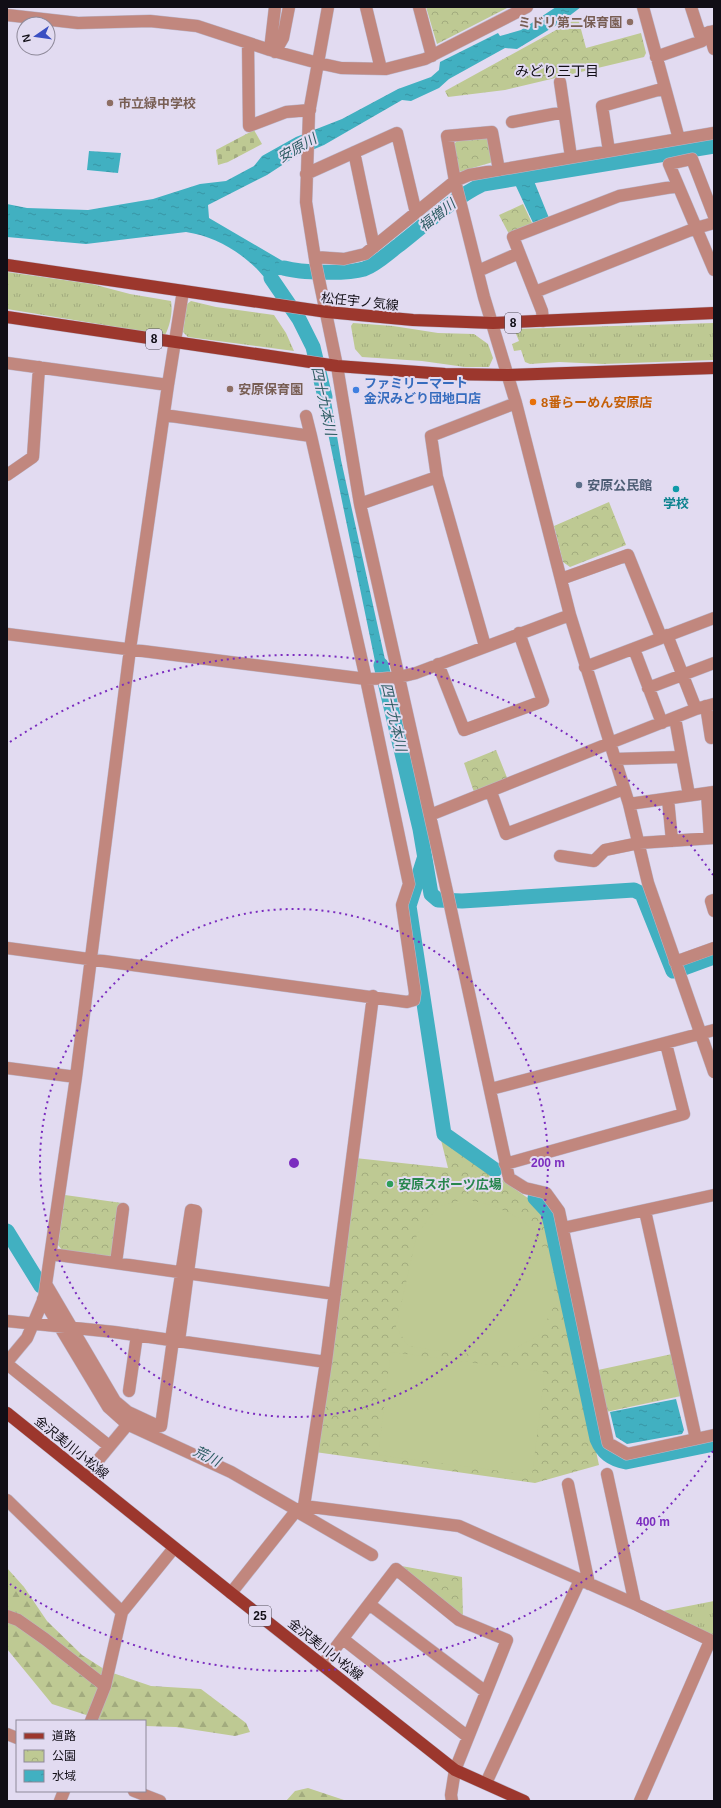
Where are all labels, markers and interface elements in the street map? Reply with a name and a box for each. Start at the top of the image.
place label: ミドリ第二保育園 [518,15,622,30]
north arrow [16,16,56,56]
marker: ミドリ第二保育園 [625,17,635,27]
text: N [20,33,33,43]
district label: みどり三丁目 [515,63,599,79]
place label: 市立緑中学校 [118,96,196,111]
marker: 市立緑中学校 [105,98,115,108]
water label: 安原川 [275,130,321,165]
water label: 福増川 [416,195,460,234]
street label: 松任宇ノ気線 [320,290,400,313]
road number: 8 [505,313,521,333]
road number: 8 [146,329,162,349]
water label: 四十九本川 [309,365,340,439]
place label: ファミリーマート 金沢みどり団地口店 [364,376,481,406]
place label: 安原保育園 [238,382,303,397]
marker: 安原保育園 [225,384,235,394]
marker: ファミリーマート 金沢みどり団地口店 [351,385,361,395]
place label: 8番らーめん安原店 [541,395,652,410]
marker: 8番らーめん安原店 [528,397,538,407]
place label: 安原公民館 [587,478,652,493]
marker: 安原公民館 [574,480,584,490]
marker: 学校 [671,484,681,494]
place label: 学校 [663,496,689,511]
water label: 四十九本川 [378,681,410,755]
centre of rings [287,1156,301,1170]
text: 200 m [531,1156,565,1170]
place label: 安原スポーツ広場 [398,1177,502,1192]
marker: 安原スポーツ広場 [385,1179,395,1189]
street label: 金沢美川小松線 [32,1413,112,1482]
water label: 荒川 [191,1443,225,1470]
text: 400 m [636,1515,670,1529]
road number: 25 [249,1606,271,1626]
street label: 金沢美川小松線 [285,1615,366,1683]
legend [16,1720,146,1792]
text: 道路 [52,1729,76,1743]
text: 公園 [52,1749,76,1763]
text: 水域 [52,1769,76,1783]

